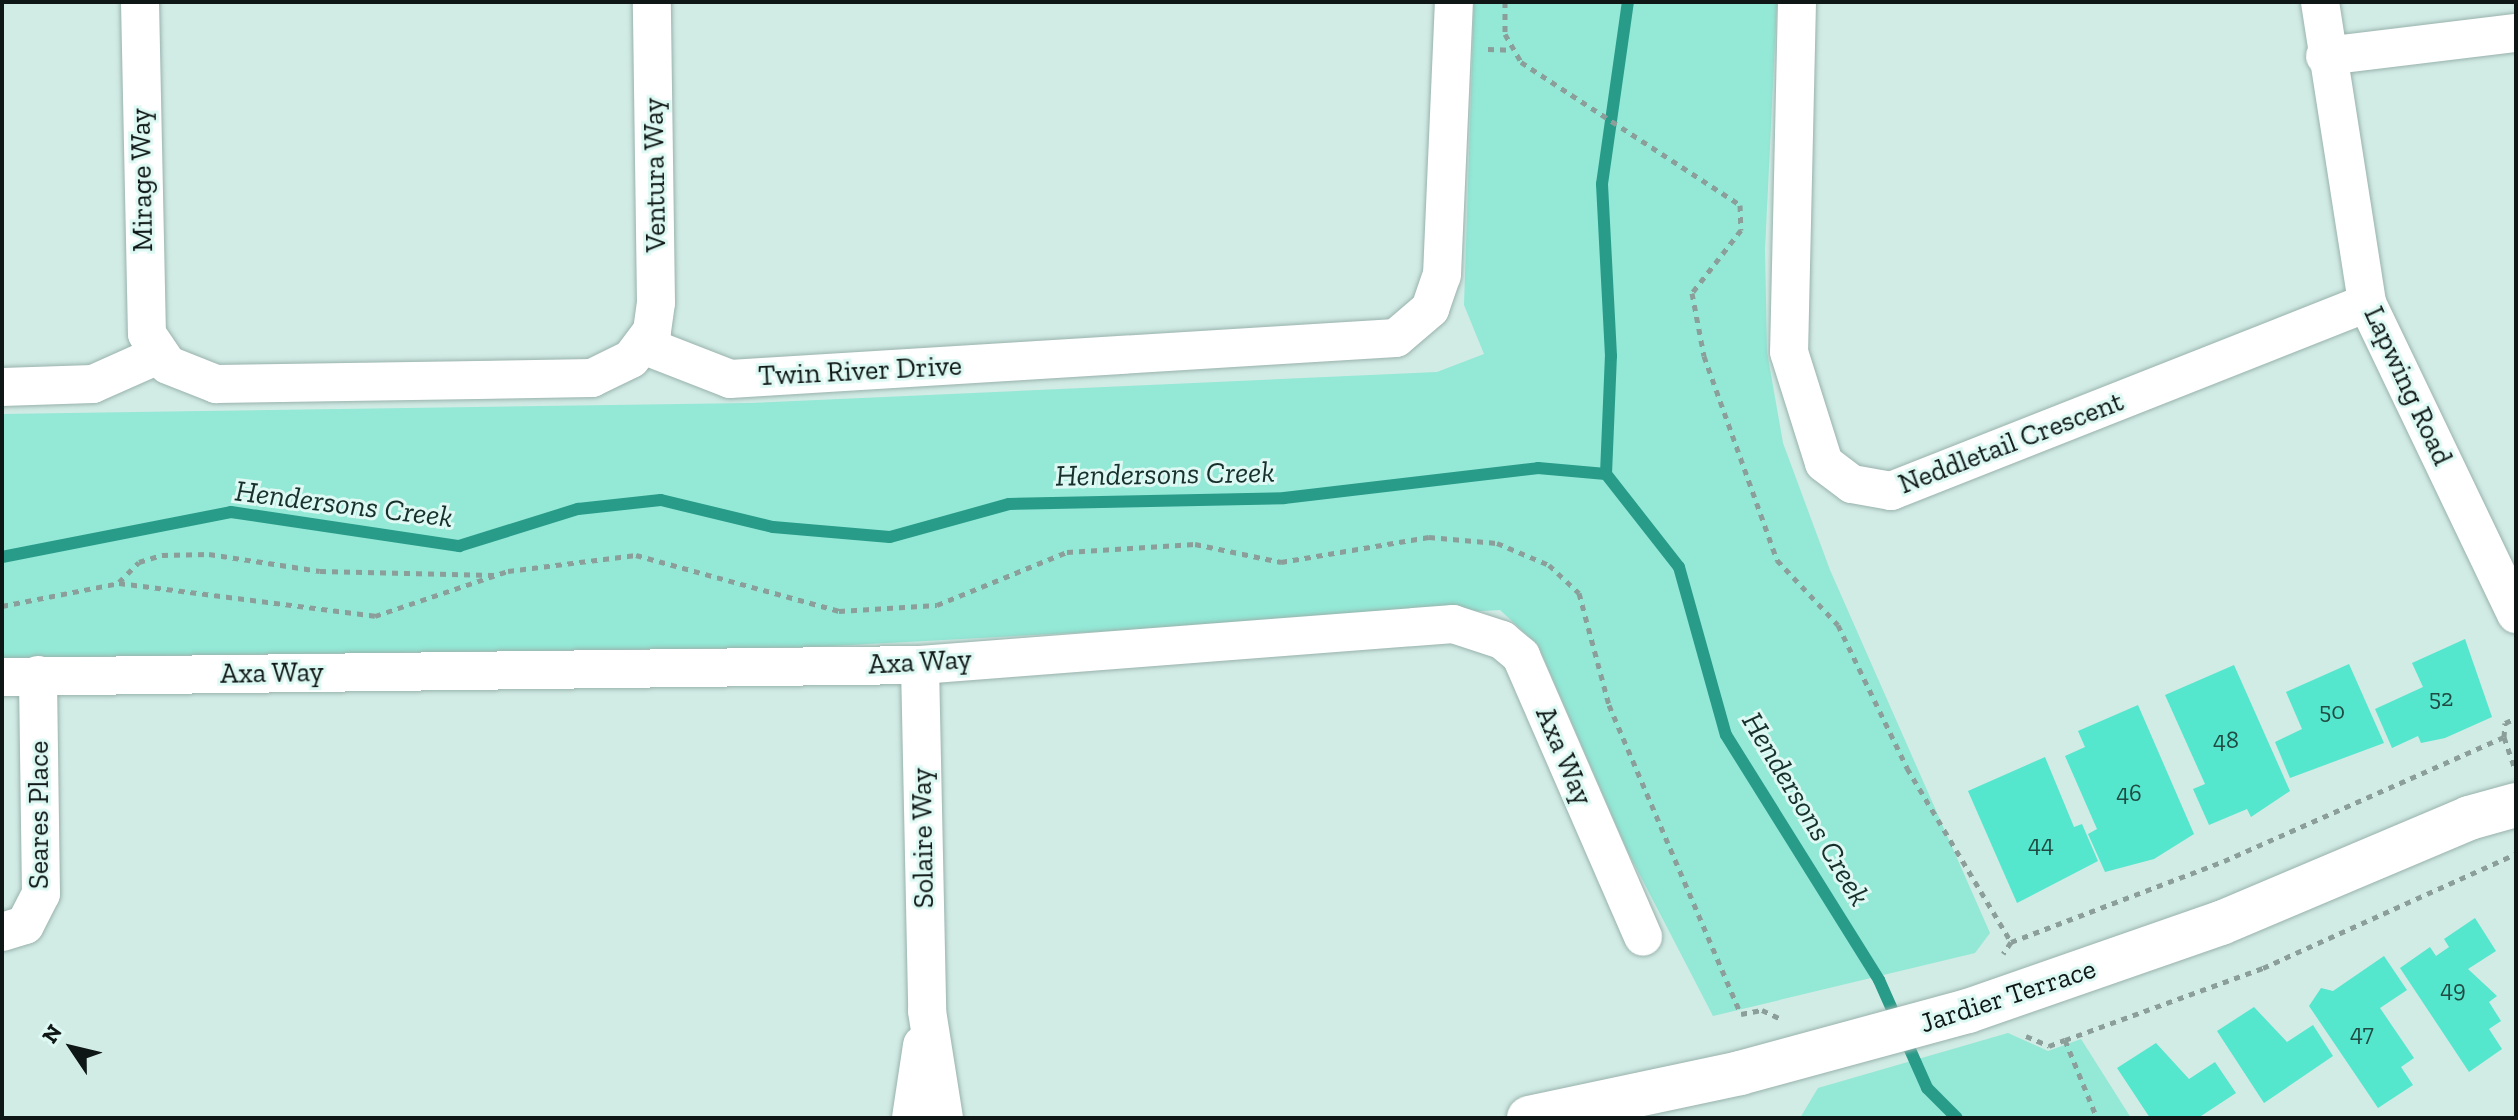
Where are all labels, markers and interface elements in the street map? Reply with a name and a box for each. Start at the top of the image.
street label: Ventura Way [637,97,673,253]
street label: Mirage Way [124,107,160,253]
street label: Lapwing Road [2357,301,2459,471]
street label: Twin River Drive [757,349,963,393]
street label: Neddletail Crescent [1894,385,2128,501]
water label: Hendersons Creek [1055,454,1275,494]
water label: Hendersons Creek [233,473,455,535]
street label: Axa Way [867,642,973,682]
street label: Axa Way [219,655,325,691]
house number: 52 [2429,684,2453,712]
house number: 50 [2319,697,2345,725]
street label: Axa Way [1528,701,1600,811]
water label: Hendersons Creek [1734,706,1878,912]
house number: 48 [2213,726,2239,754]
street label: Seares Place [22,741,56,889]
street label: Solaire Way [905,767,941,909]
house number: 46 [2116,779,2142,807]
house number: 44 [2028,830,2054,858]
street label: Jardier Terrace [1915,952,2101,1040]
house number: 49 [2440,975,2466,1003]
north arrow [32,1008,112,1088]
text: N [36,1019,68,1049]
house number: 47 [2350,1019,2374,1047]

